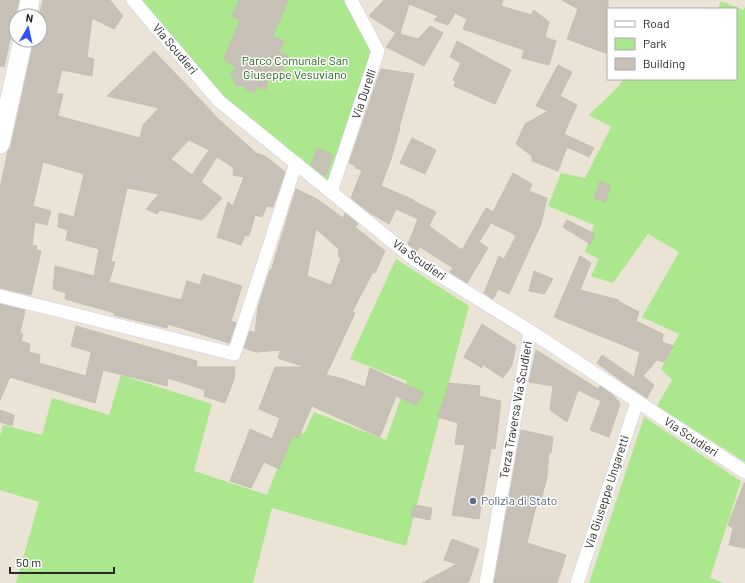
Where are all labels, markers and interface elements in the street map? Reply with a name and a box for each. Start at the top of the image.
north arrow [8,8,48,48]
legend [607,8,737,80]
text: N [25,11,34,25]
text: Road [643,16,670,30]
street label: Via Scudieri [151,20,201,77]
text: Park [643,36,667,50]
park label: Parco Comunale San Giuseppe Vesuviano [242,53,348,81]
text: Building [643,56,685,70]
street label: Via Durelli [348,67,378,120]
street label: Via Scudieri [390,236,449,283]
street label: Terza Traversa Via Scudieri [496,340,534,480]
street label: Via Scudieri [662,413,721,459]
street label: Via Giuseppe Ungaretti [581,433,631,550]
place label: Polizia di Stato [481,493,557,507]
marker: Polizia di Stato [468,496,478,506]
scale bar [10,549,114,575]
text: 50 m [16,555,41,569]

